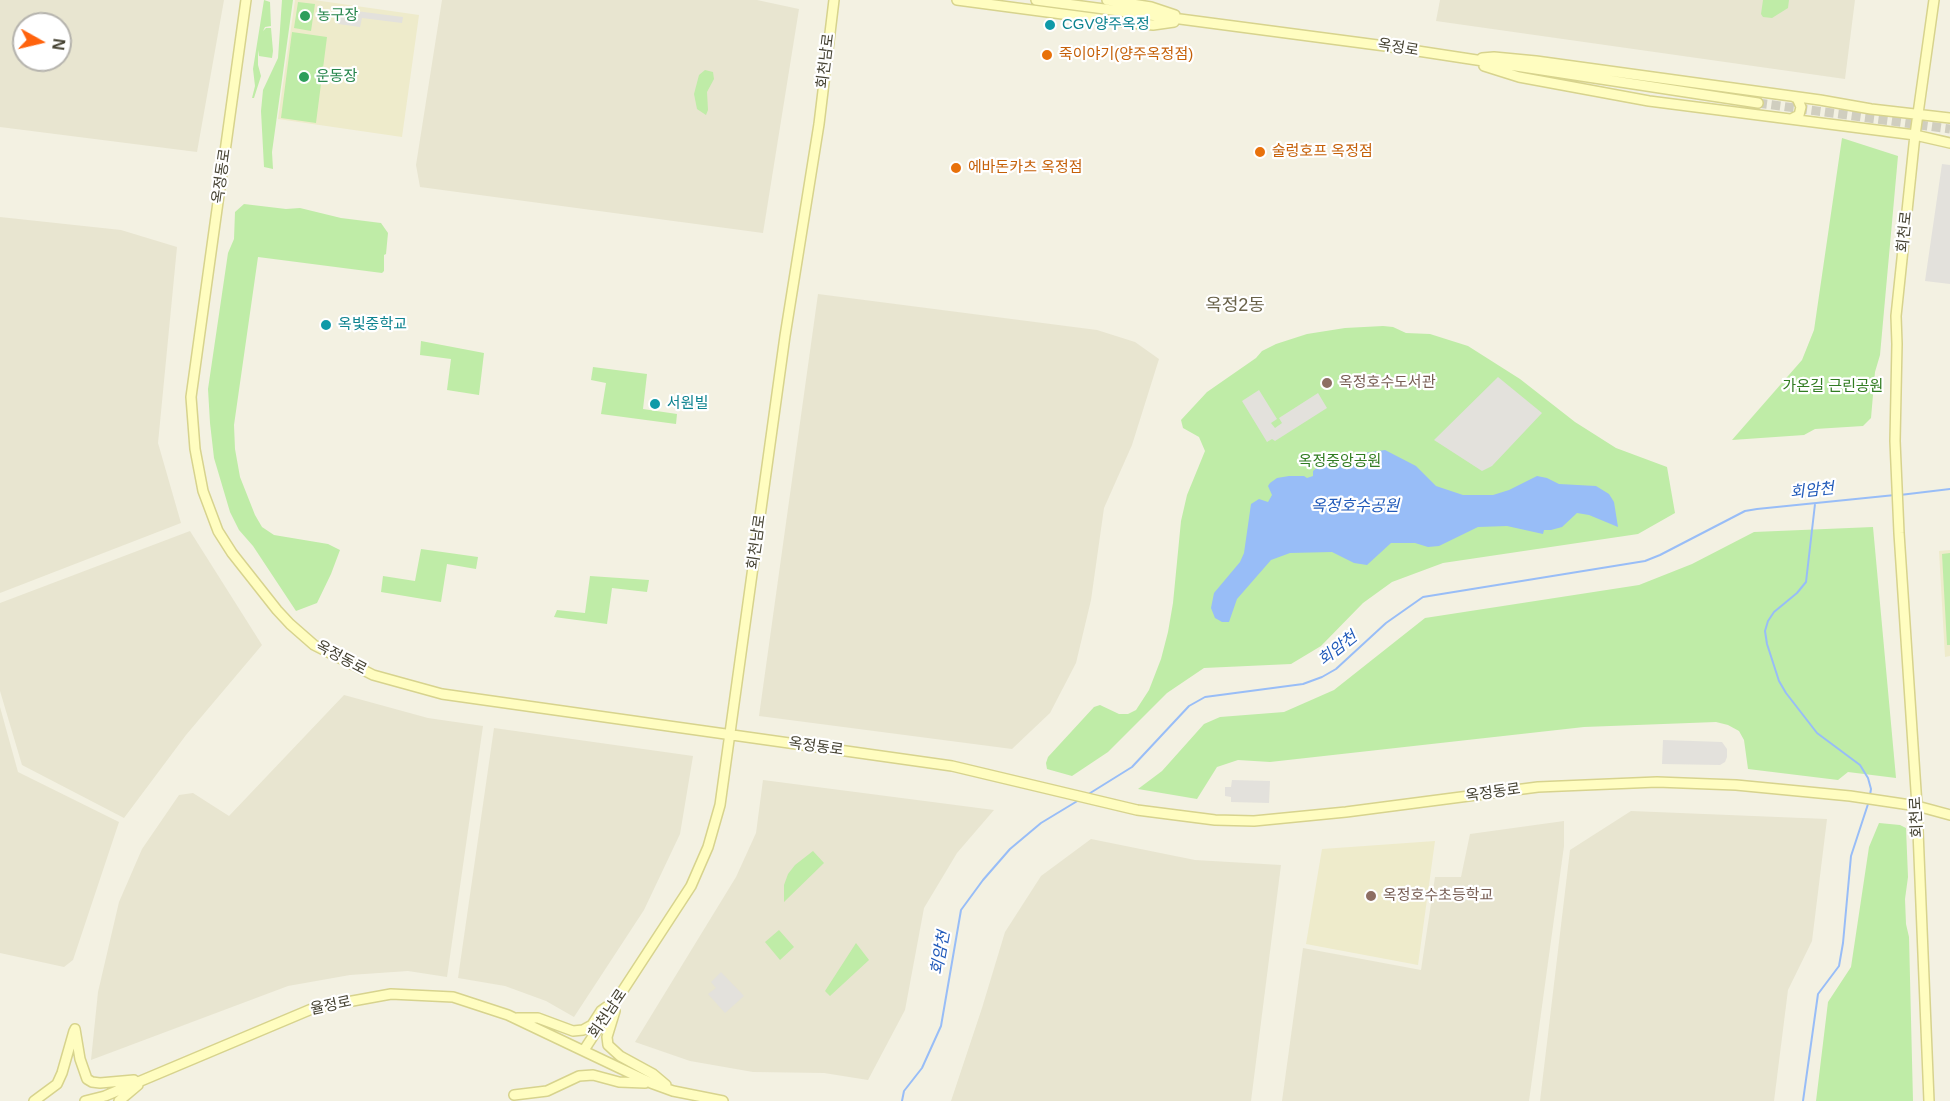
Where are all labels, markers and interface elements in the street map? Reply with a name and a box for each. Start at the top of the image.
place label: 농구장 [317,7,358,25]
marker: 농구장 [298,9,312,23]
north arrow [12,12,72,72]
place label: CGV양주옥정 [1062,16,1150,34]
marker: CGV양주옥정 [1043,18,1057,32]
street label: 회천남로 [814,33,838,89]
street label: 옥정로 [1376,36,1420,60]
text: N [49,37,68,51]
place label: 죽이야기(양주옥정점) [1059,46,1193,64]
marker: 죽이야기(양주옥정점) [1040,48,1054,62]
place label: 운동장 [316,68,357,86]
marker: 운동장 [297,70,311,84]
place label: 술렁호프 옥정점 [1272,143,1373,161]
marker: 술렁호프 옥정점 [1253,145,1267,159]
street label: 옥정동로 [209,147,235,205]
place label: 에바돈카츠 옥정점 [968,159,1083,177]
marker: 에바돈카츠 옥정점 [949,161,963,175]
street label: 회천로 [1894,210,1916,254]
district label: 옥정2동 [1205,295,1265,317]
place label: 옥빛중학교 [338,316,407,334]
marker: 옥빛중학교 [319,318,333,332]
place label: 옥정호수도서관 [1339,374,1436,392]
marker: 옥정호수도서관 [1320,376,1334,390]
park label: 가온길 근린공원 [1783,378,1883,396]
place label: 서원빌 [667,395,708,413]
marker: 서원빌 [648,397,662,411]
park label: 옥정중앙공원 [1299,453,1381,471]
water label: 회암천 [1789,479,1835,503]
water label: 옥정호수공원 [1311,497,1399,517]
street label: 회천남로 [744,513,770,571]
water label: 회암천 [1315,628,1361,670]
street label: 옥정동로 [312,637,370,679]
street label: 옥정동로 [787,734,845,760]
street label: 옥정동로 [1464,780,1522,806]
street label: 회천로 [1907,796,1927,838]
place label: 옥정호수초등학교 [1383,887,1493,905]
marker: 옥정호수초등학교 [1364,889,1378,903]
water label: 회암천 [928,930,954,976]
street label: 회천남로 [585,986,631,1042]
street label: 율정로 [309,993,353,1019]

